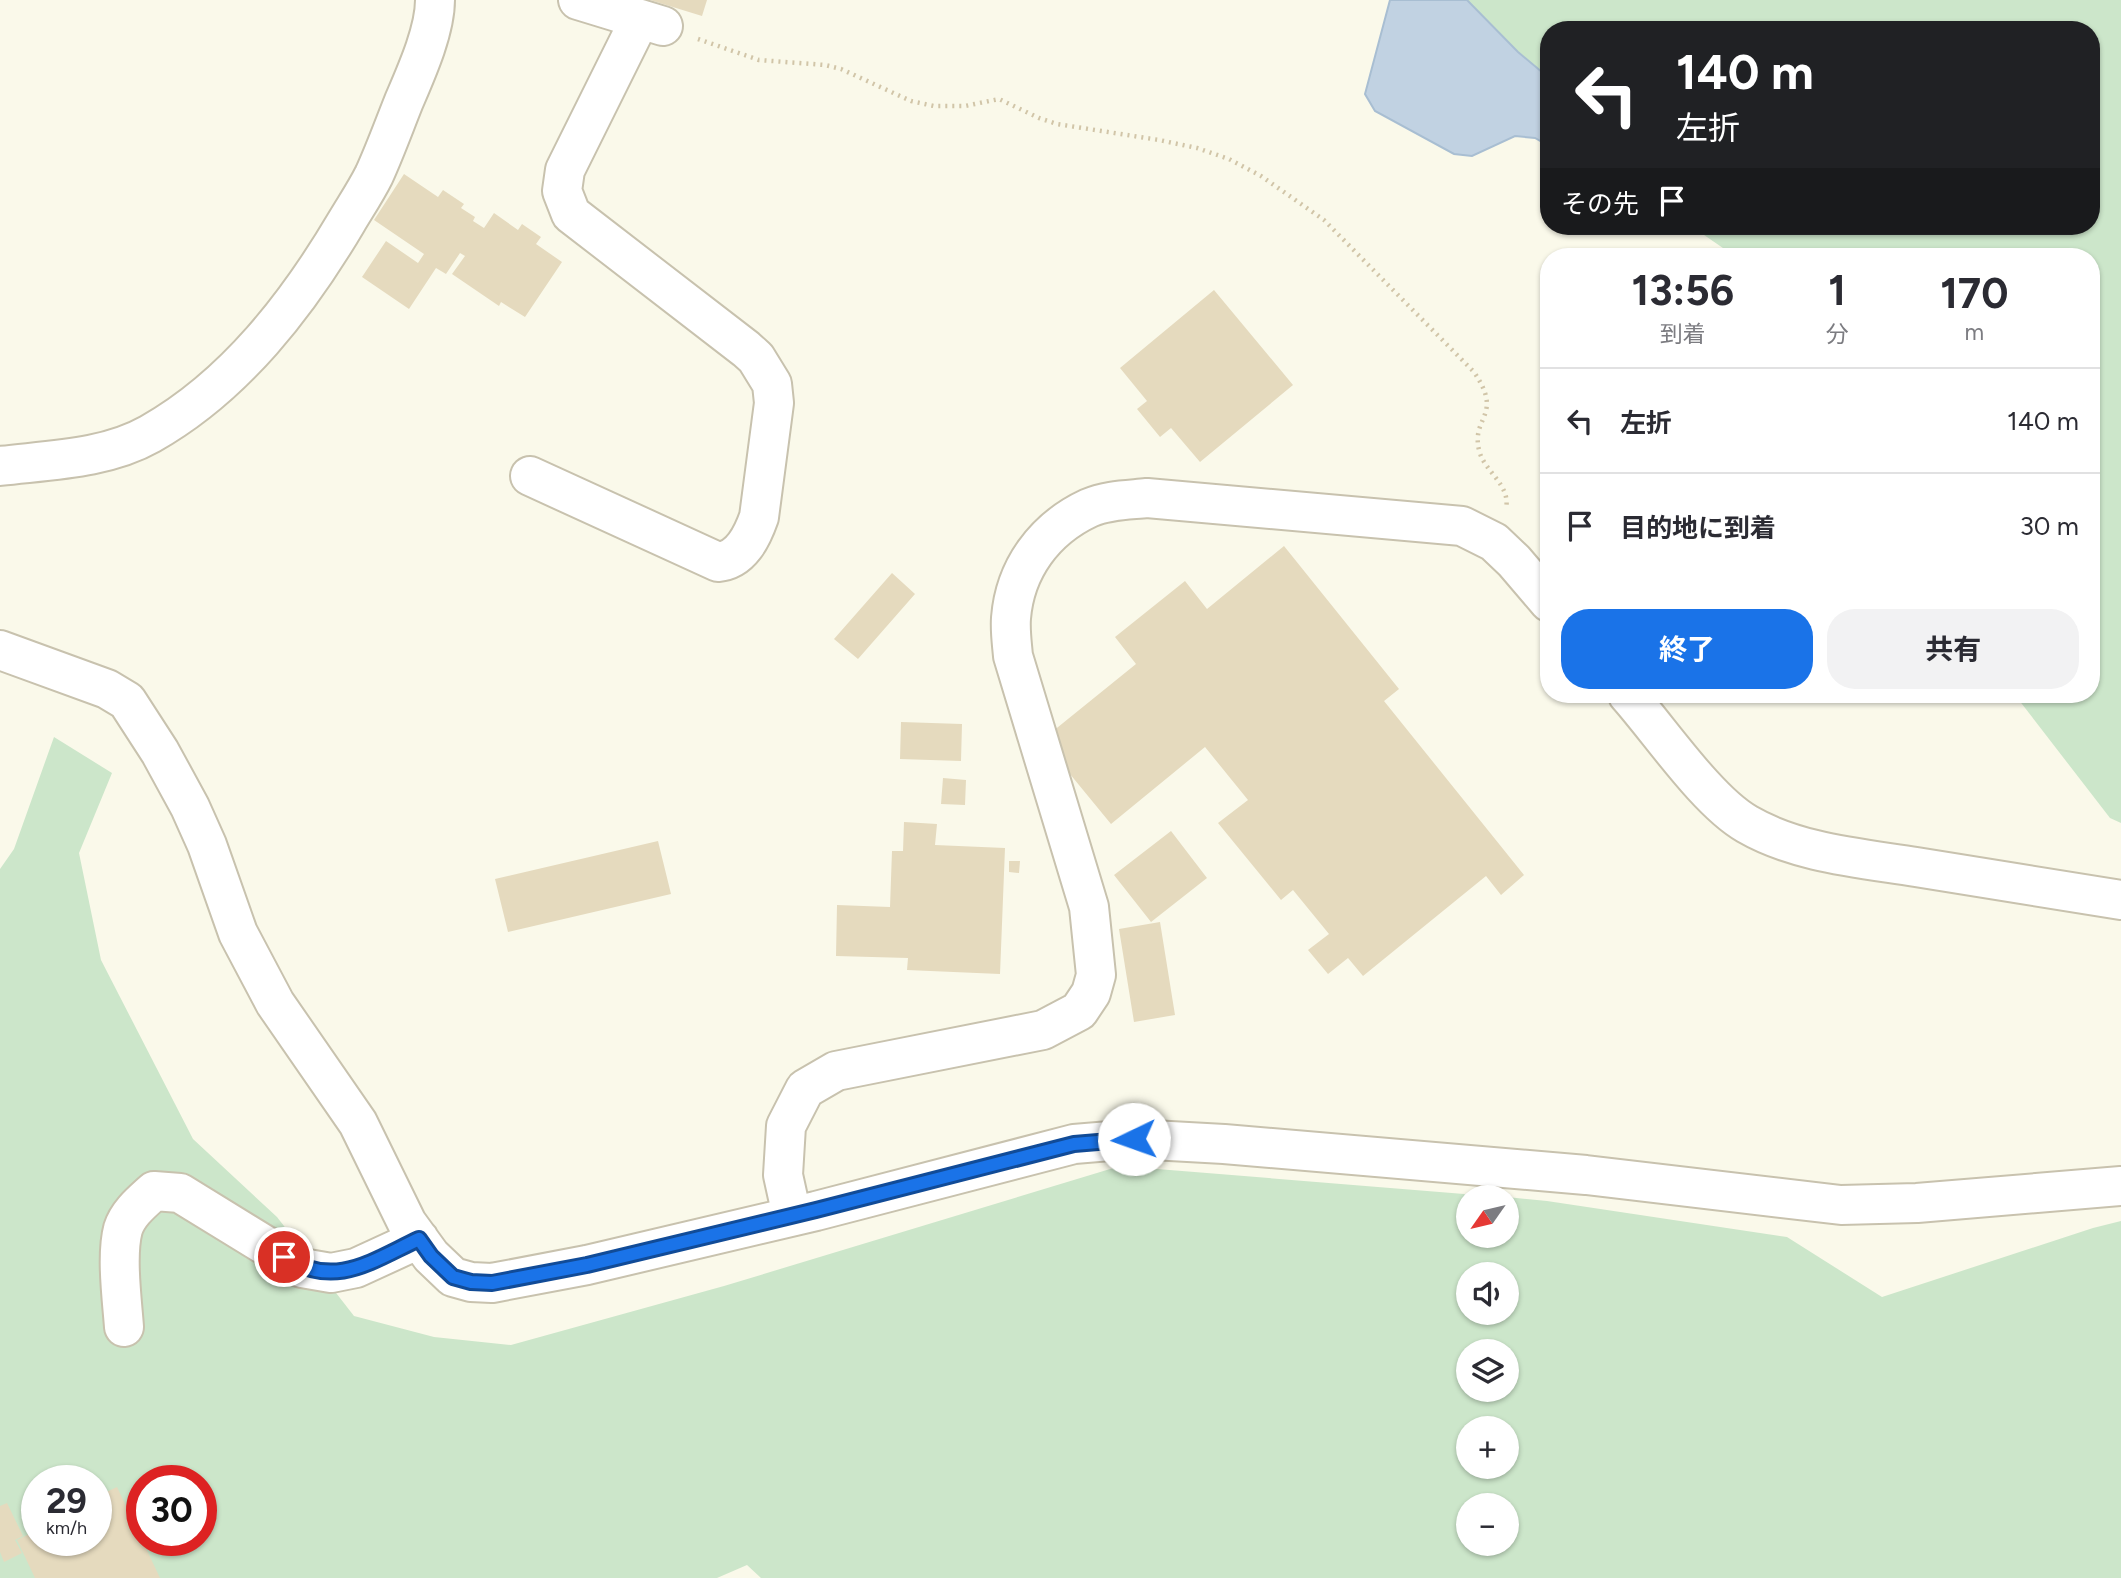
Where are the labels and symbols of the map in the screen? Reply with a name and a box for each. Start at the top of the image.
position arrow [1097,1102,1171,1176]
north arrow [1456,1185,1519,1248]
pin [254,1227,314,1287]
speed limit sign: 30 [126,1465,217,1556]

